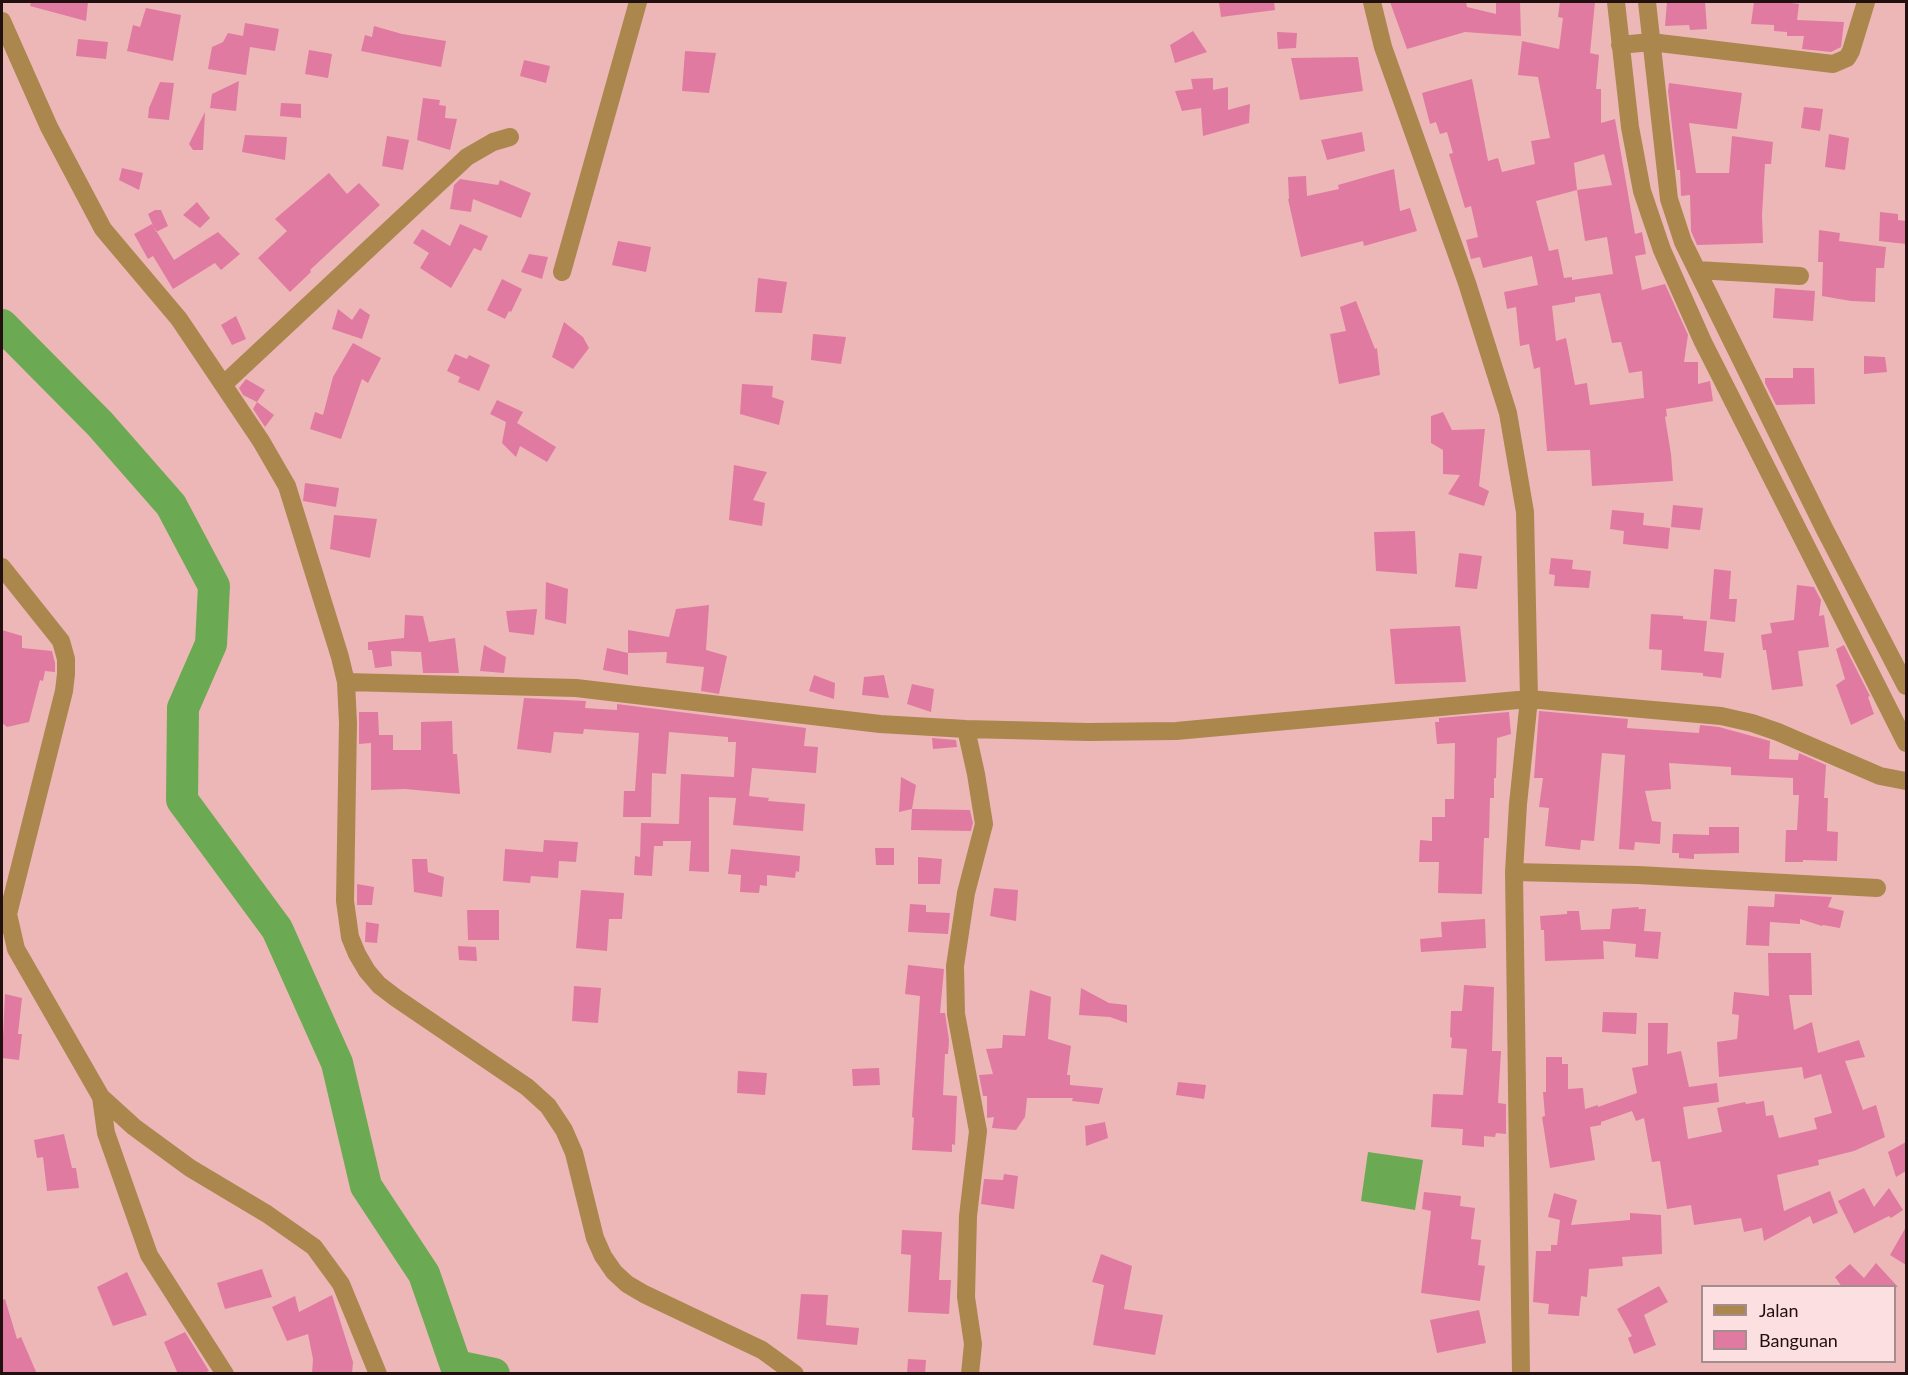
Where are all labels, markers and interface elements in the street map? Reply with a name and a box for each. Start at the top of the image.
legend [1701,1285,1896,1363]
text: Jalan [1759,1299,1798,1321]
text: Bangunan [1759,1329,1838,1351]

